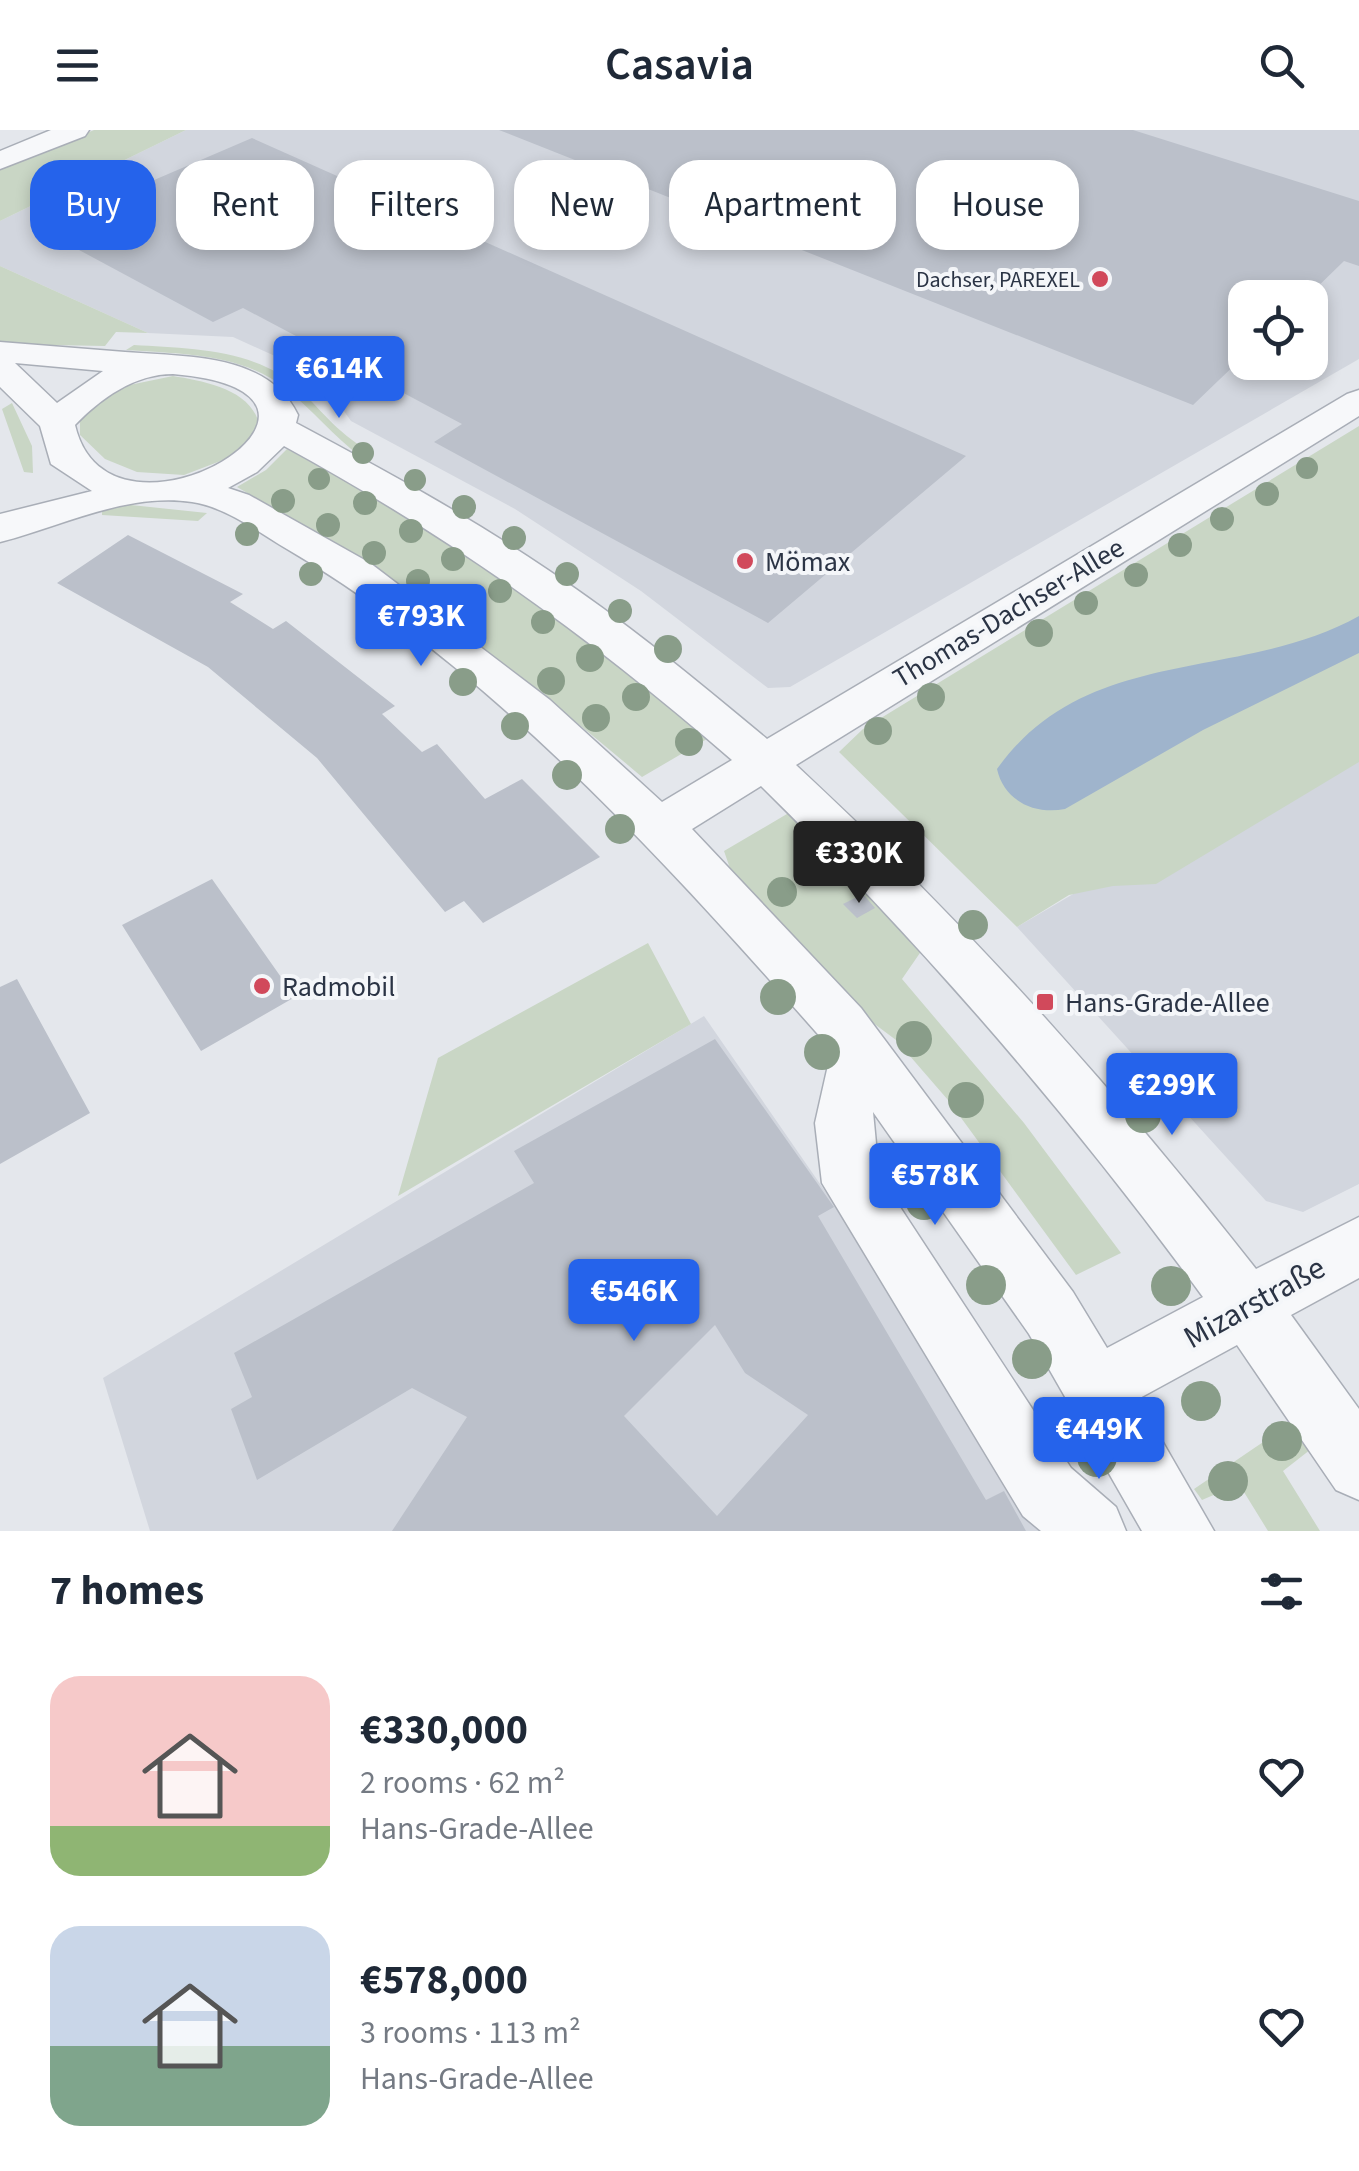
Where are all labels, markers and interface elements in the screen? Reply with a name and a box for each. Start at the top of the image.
text: Casavia [605,33,754,97]
icon: menu [50,38,105,93]
icon: search [1254,38,1309,93]
chip: Buy [30,160,156,250]
chip: Rent [176,160,314,250]
chip: Filters [334,160,494,250]
chip: New [514,160,649,250]
chip: Apartment [669,160,896,250]
chip: House [916,160,1079,250]
place label: Dachser, PAREXEL [916,264,1080,296]
marker: Dachser, PAREXEL [1089,268,1111,290]
map controls [1228,280,1328,380]
button: locate [1228,280,1328,380]
pin: €614K [269,336,409,421]
text: €614K [295,345,383,391]
street label: Thomas-Dachser-Allee [885,528,1132,698]
place label: Mömax [765,542,851,582]
marker: Mömax [734,550,756,572]
pin: €793K [351,584,491,669]
text: €793K [377,593,465,639]
pin: €330K [789,821,929,906]
text: €330K [815,830,903,876]
place label: Radmobil [282,967,395,1007]
marker: Radmobil [251,975,273,997]
place label: Hans-Grade-Allee [1065,983,1270,1023]
marker: Hans-Grade-Allee [1034,991,1056,1013]
pin: €299K [1102,1053,1242,1138]
text: €299K [1128,1062,1216,1108]
pin: €578K [865,1143,1005,1228]
text: €578K [891,1152,979,1198]
street label: Mizarstraße [1175,1245,1334,1361]
pin: €546K [564,1259,704,1344]
text: €546K [590,1268,678,1314]
pin: €449K [1029,1397,1169,1482]
text: €449K [1055,1406,1143,1452]
text: 7 homes [50,1561,204,1621]
icon: filters [1254,1564,1309,1619]
text: €330,000 [360,1700,528,1760]
icon: home [130,1716,250,1836]
icon: heart [1254,1749,1309,1804]
text: 2 rooms · 62 m² [360,1760,565,1806]
text: Hans-Grade-Allee [360,1806,594,1852]
text: €578,000 [360,1950,528,2010]
icon: home [130,1966,250,2086]
icon: heart [1254,1999,1309,2054]
text: 3 rooms · 113 m² [360,2010,581,2056]
text: Hans-Grade-Allee [360,2056,594,2102]

